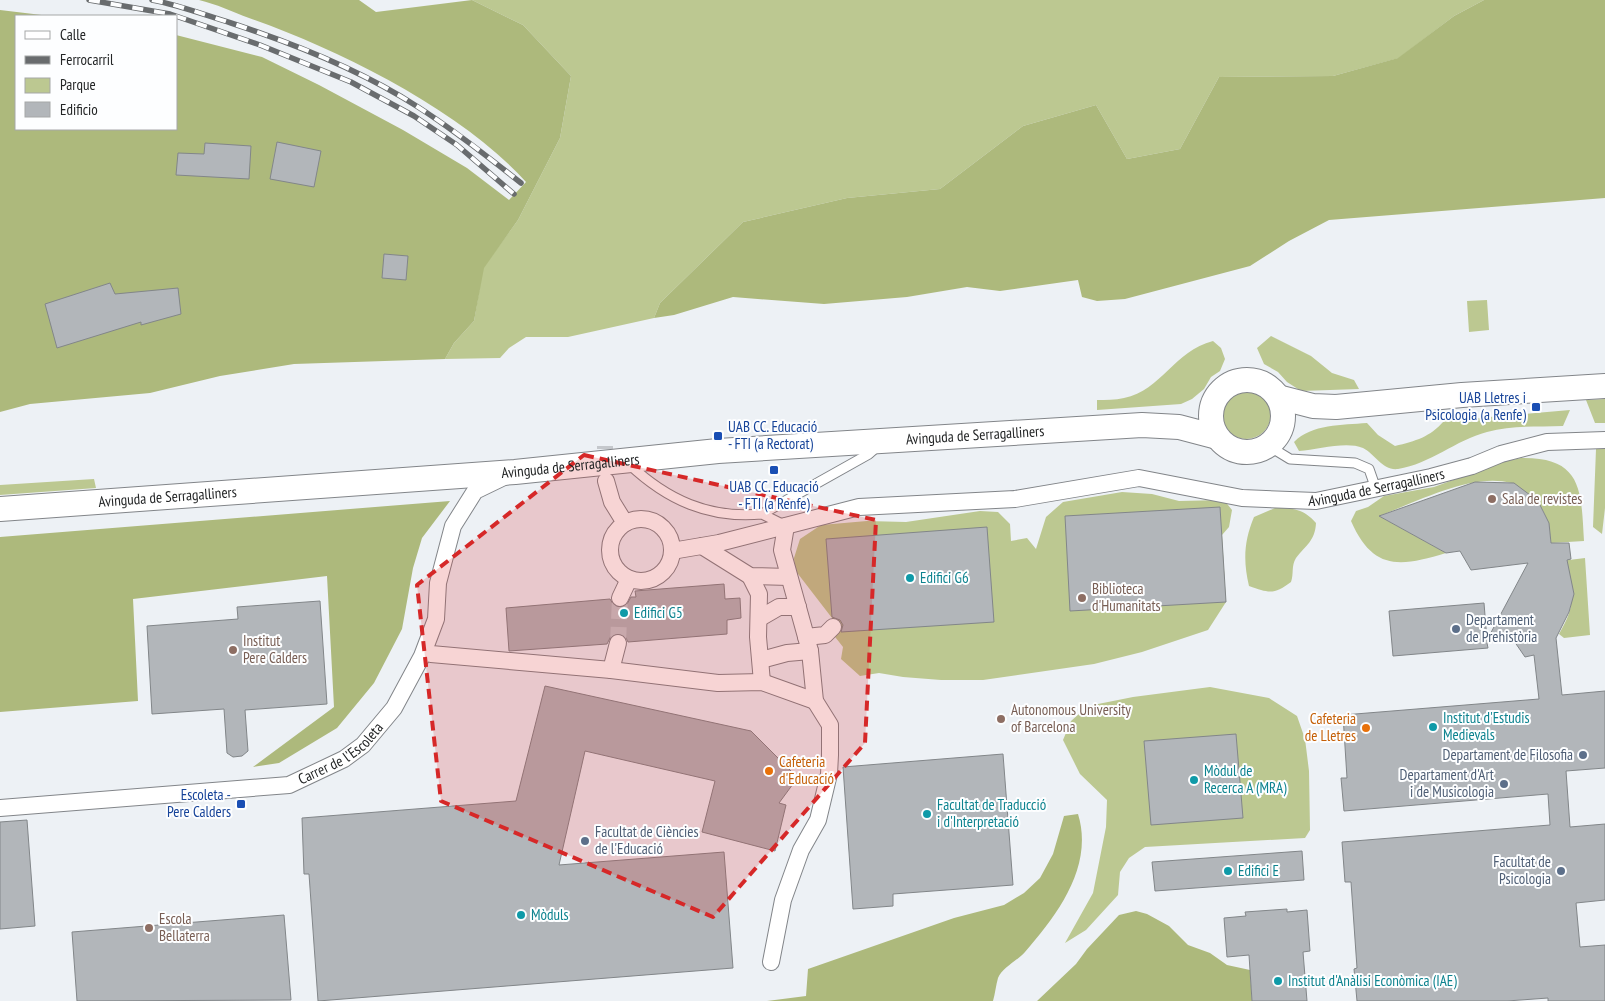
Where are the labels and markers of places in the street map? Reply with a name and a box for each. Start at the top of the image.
place label: UAB Lletres i Psicologia (a Renfe) [1425,388,1527,424]
marker: UAB Lletres i Psicologia (a Renfe) [1530,401,1542,413]
place label: UAB CC. Educació - FTI (a Rectorat) [728,417,817,453]
marker: UAB CC. Educació - FTI (a Rectorat) [712,430,724,442]
marker: UAB CC. Educació - FTI (a Renfe) [768,464,780,476]
place label: UAB CC. Educació - FTI (a Renfe) [729,477,819,513]
place label: Sala de revistes [1502,489,1582,508]
marker: Sala de revistes [1486,493,1498,505]
place label: Edifici G6 [920,568,969,587]
marker: Edifici G6 [904,572,916,584]
place label: Biblioteca d'Humanitats [1092,579,1161,615]
marker: Biblioteca d'Humanitats [1076,592,1088,604]
place label: Edifici G5 [634,603,683,622]
marker: Edifici G5 [618,607,630,619]
place label: Departament de Prehistòria [1466,610,1537,646]
marker: Departament de Prehistòria [1450,623,1462,635]
place label: Institut Pere Calders [243,631,307,667]
marker: Institut Pere Calders [227,644,239,656]
place label: Autonomous University of Barcelona [1011,700,1131,736]
place label: Institut d'Estudis Medievals [1443,708,1530,744]
place label: Cafeteria de Lletres [1305,709,1356,745]
marker: Autonomous University of Barcelona [995,713,1007,725]
marker: Institut d'Estudis Medievals [1427,721,1439,733]
marker: Cafeteria de Lletres [1360,722,1372,734]
place label: Departament de Filosofia [1443,745,1573,764]
marker: Departament de Filosofia [1577,749,1589,761]
place label: Cafeteria d'Educació [779,752,834,788]
place label: Mòdul de Recerca A (MRA) [1204,761,1287,797]
marker: Cafeteria d'Educació [763,765,775,777]
place label: Departament d'Art i de Musicologia [1400,765,1494,801]
marker: Mòdul de Recerca A (MRA) [1188,774,1200,786]
marker: Departament d'Art i de Musicologia [1498,778,1510,790]
place label: Escoleta - Pere Calders [167,785,231,821]
place label: Facultat de Traducció i d'Interpretació [937,795,1046,831]
marker: Escoleta - Pere Calders [235,798,247,810]
marker: Facultat de Traducció i d'Interpretació [921,808,933,820]
place label: Facultat de Ciències de l'Educació [595,822,699,858]
marker: Facultat de Ciències de l'Educació [579,835,591,847]
place label: Facultat de Psicologia [1493,852,1551,888]
place label: Edifici E [1238,861,1279,880]
marker: Edifici E [1222,865,1234,877]
marker: Facultat de Psicologia [1555,865,1567,877]
place label: Mòduls [531,905,569,924]
place label: Escola Bellaterra [159,909,210,945]
marker: Mòduls [515,909,527,921]
marker: Escola Bellaterra [143,922,155,934]
place label: Institut d'Anàlisi Econòmica (IAE) [1288,971,1457,990]
marker: Institut d'Anàlisi Econòmica (IAE) [1272,975,1284,987]

